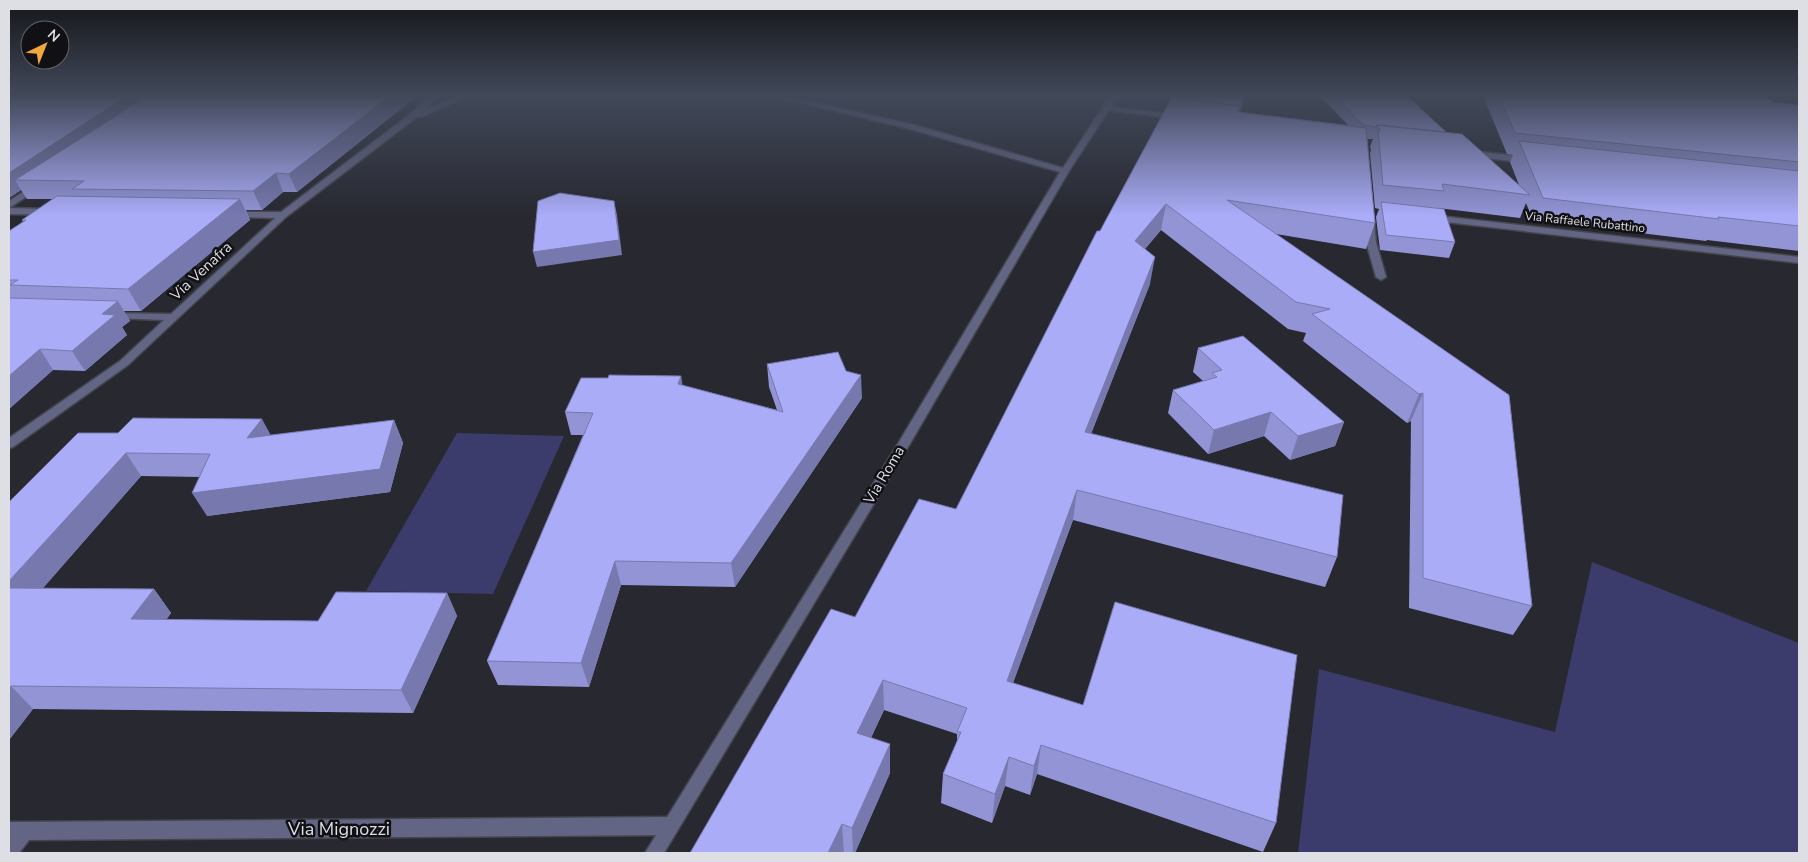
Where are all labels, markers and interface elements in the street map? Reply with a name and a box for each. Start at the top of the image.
north arrow [20,20,70,70]
text: N [43,25,64,46]
street label: Via Raffaele Rubattino [1523,208,1646,236]
street label: Via Venafra [165,237,236,306]
street label: Via Roma [858,442,909,509]
street label: Via Mignozzi [287,817,390,841]

